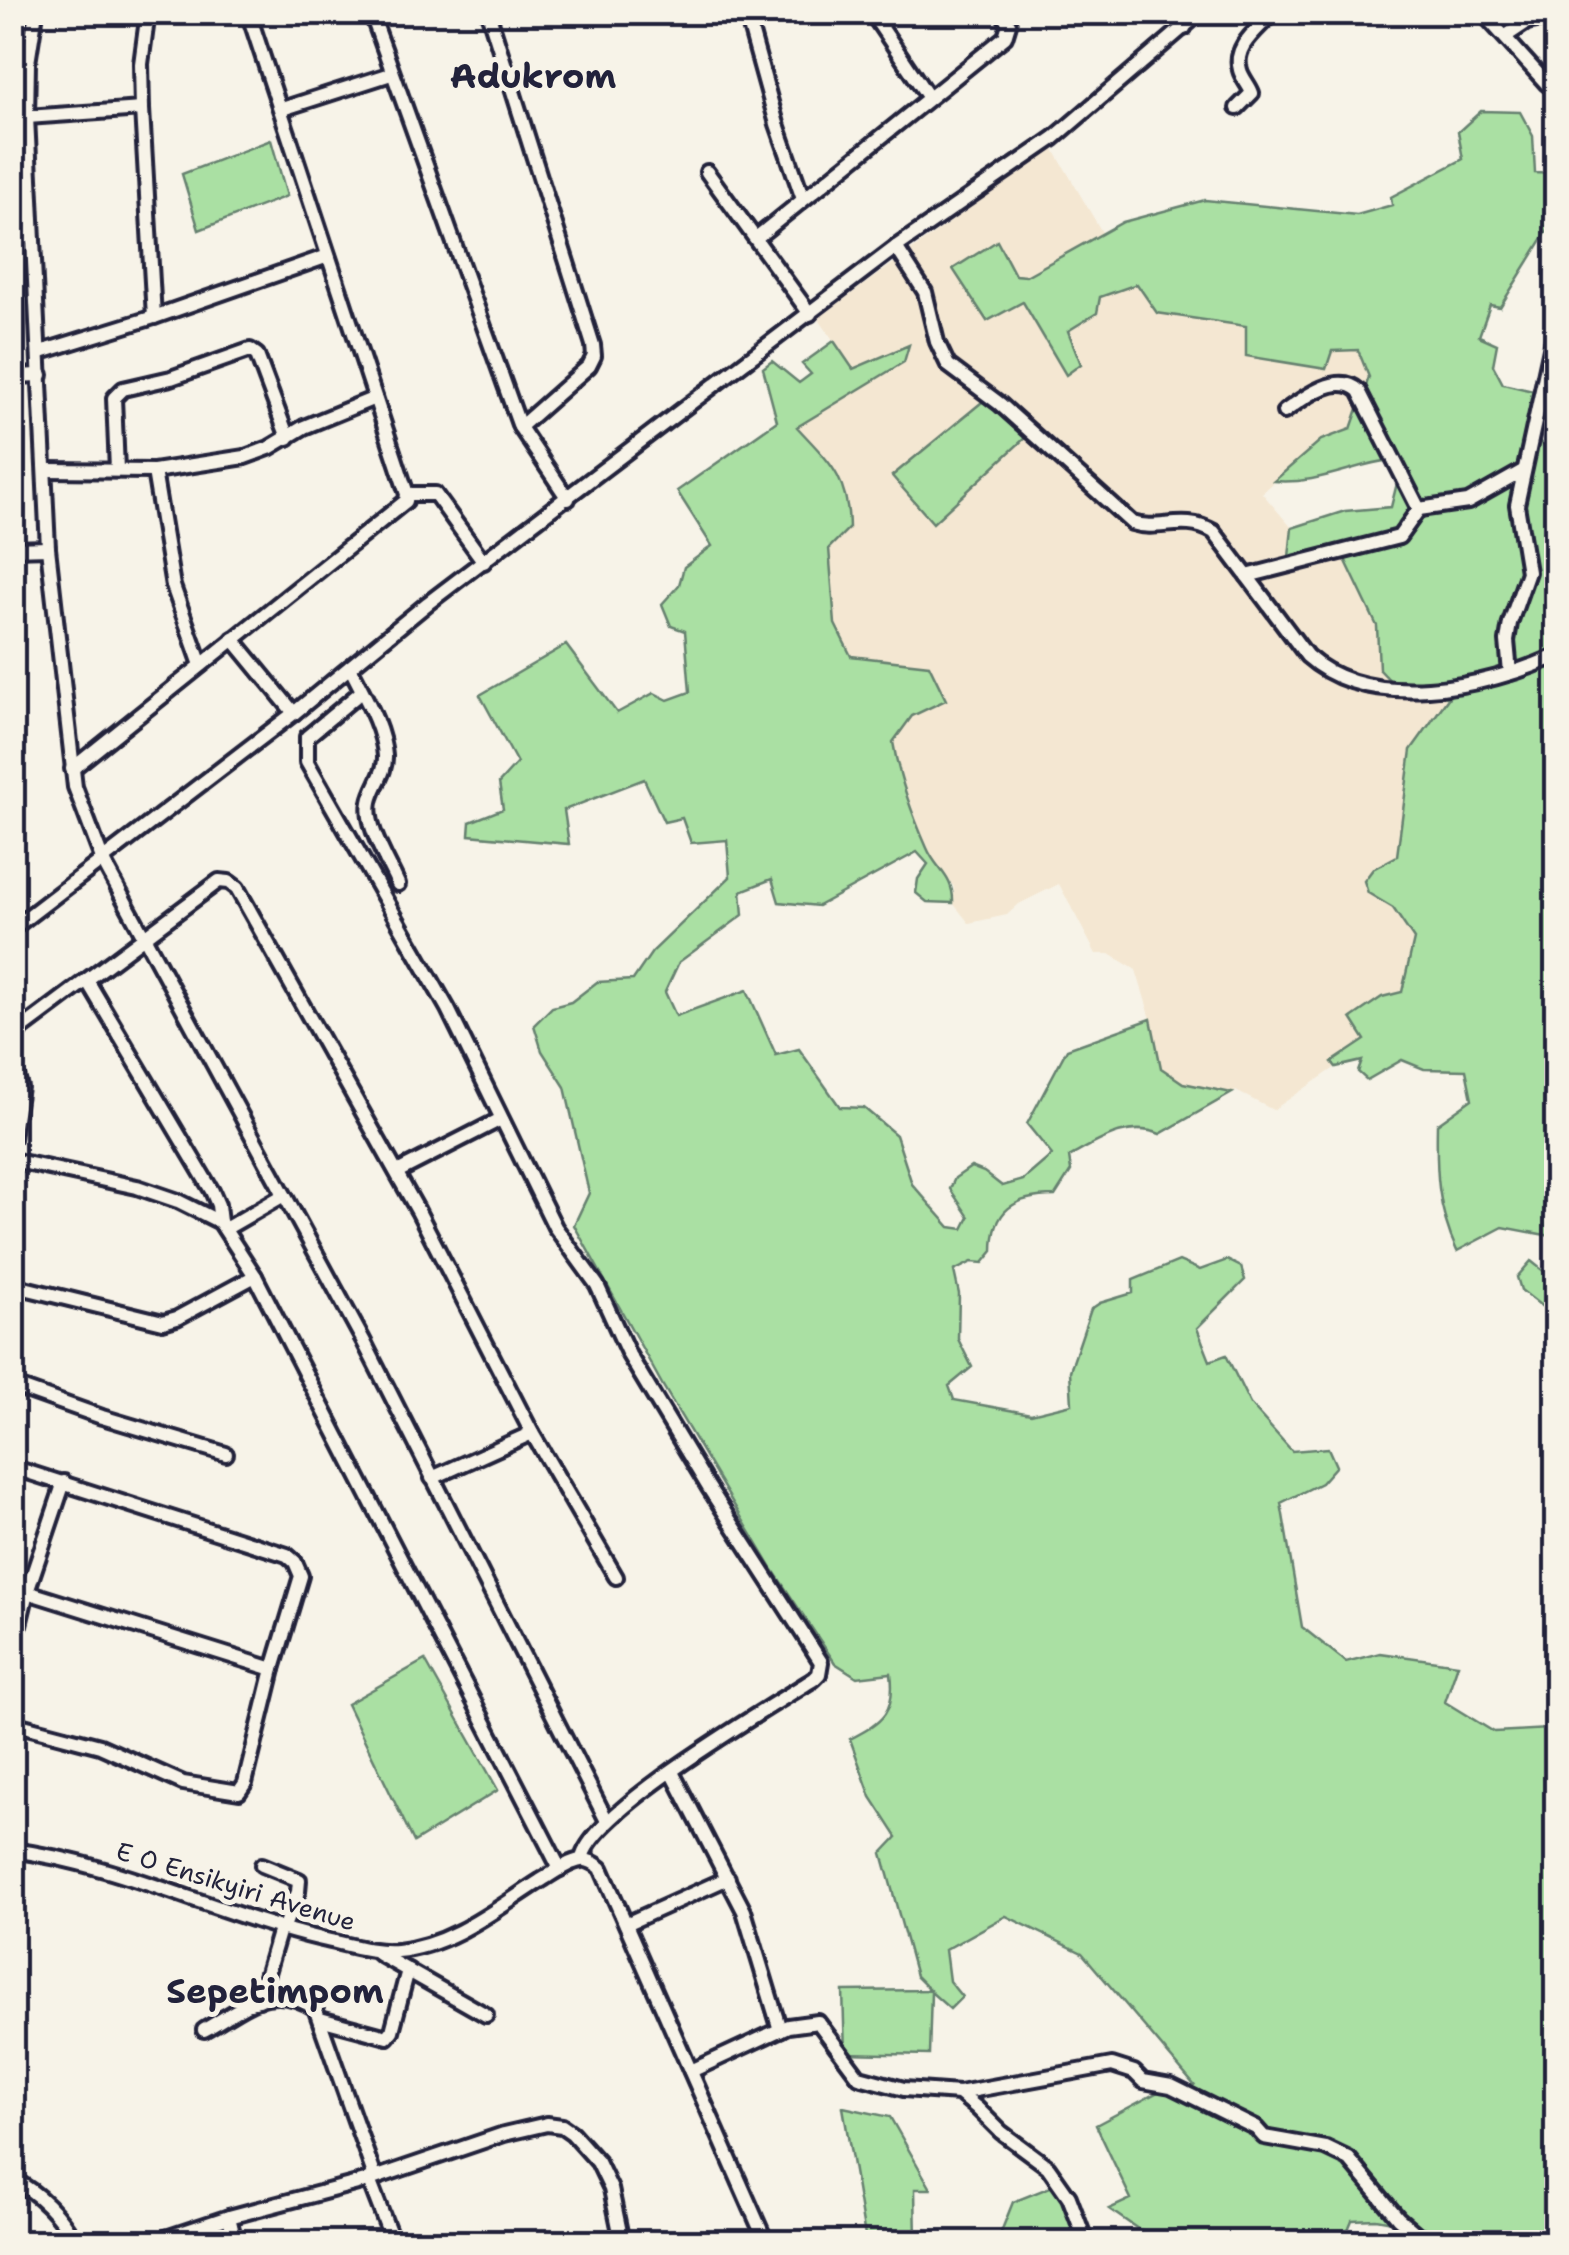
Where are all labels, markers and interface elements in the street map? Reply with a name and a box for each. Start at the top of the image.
district label: Adukrom [450,52,616,99]
street label: E O Ensikyiri Avenue [112,1833,360,1939]
district label: Sepetimpom [166,1967,384,2014]

